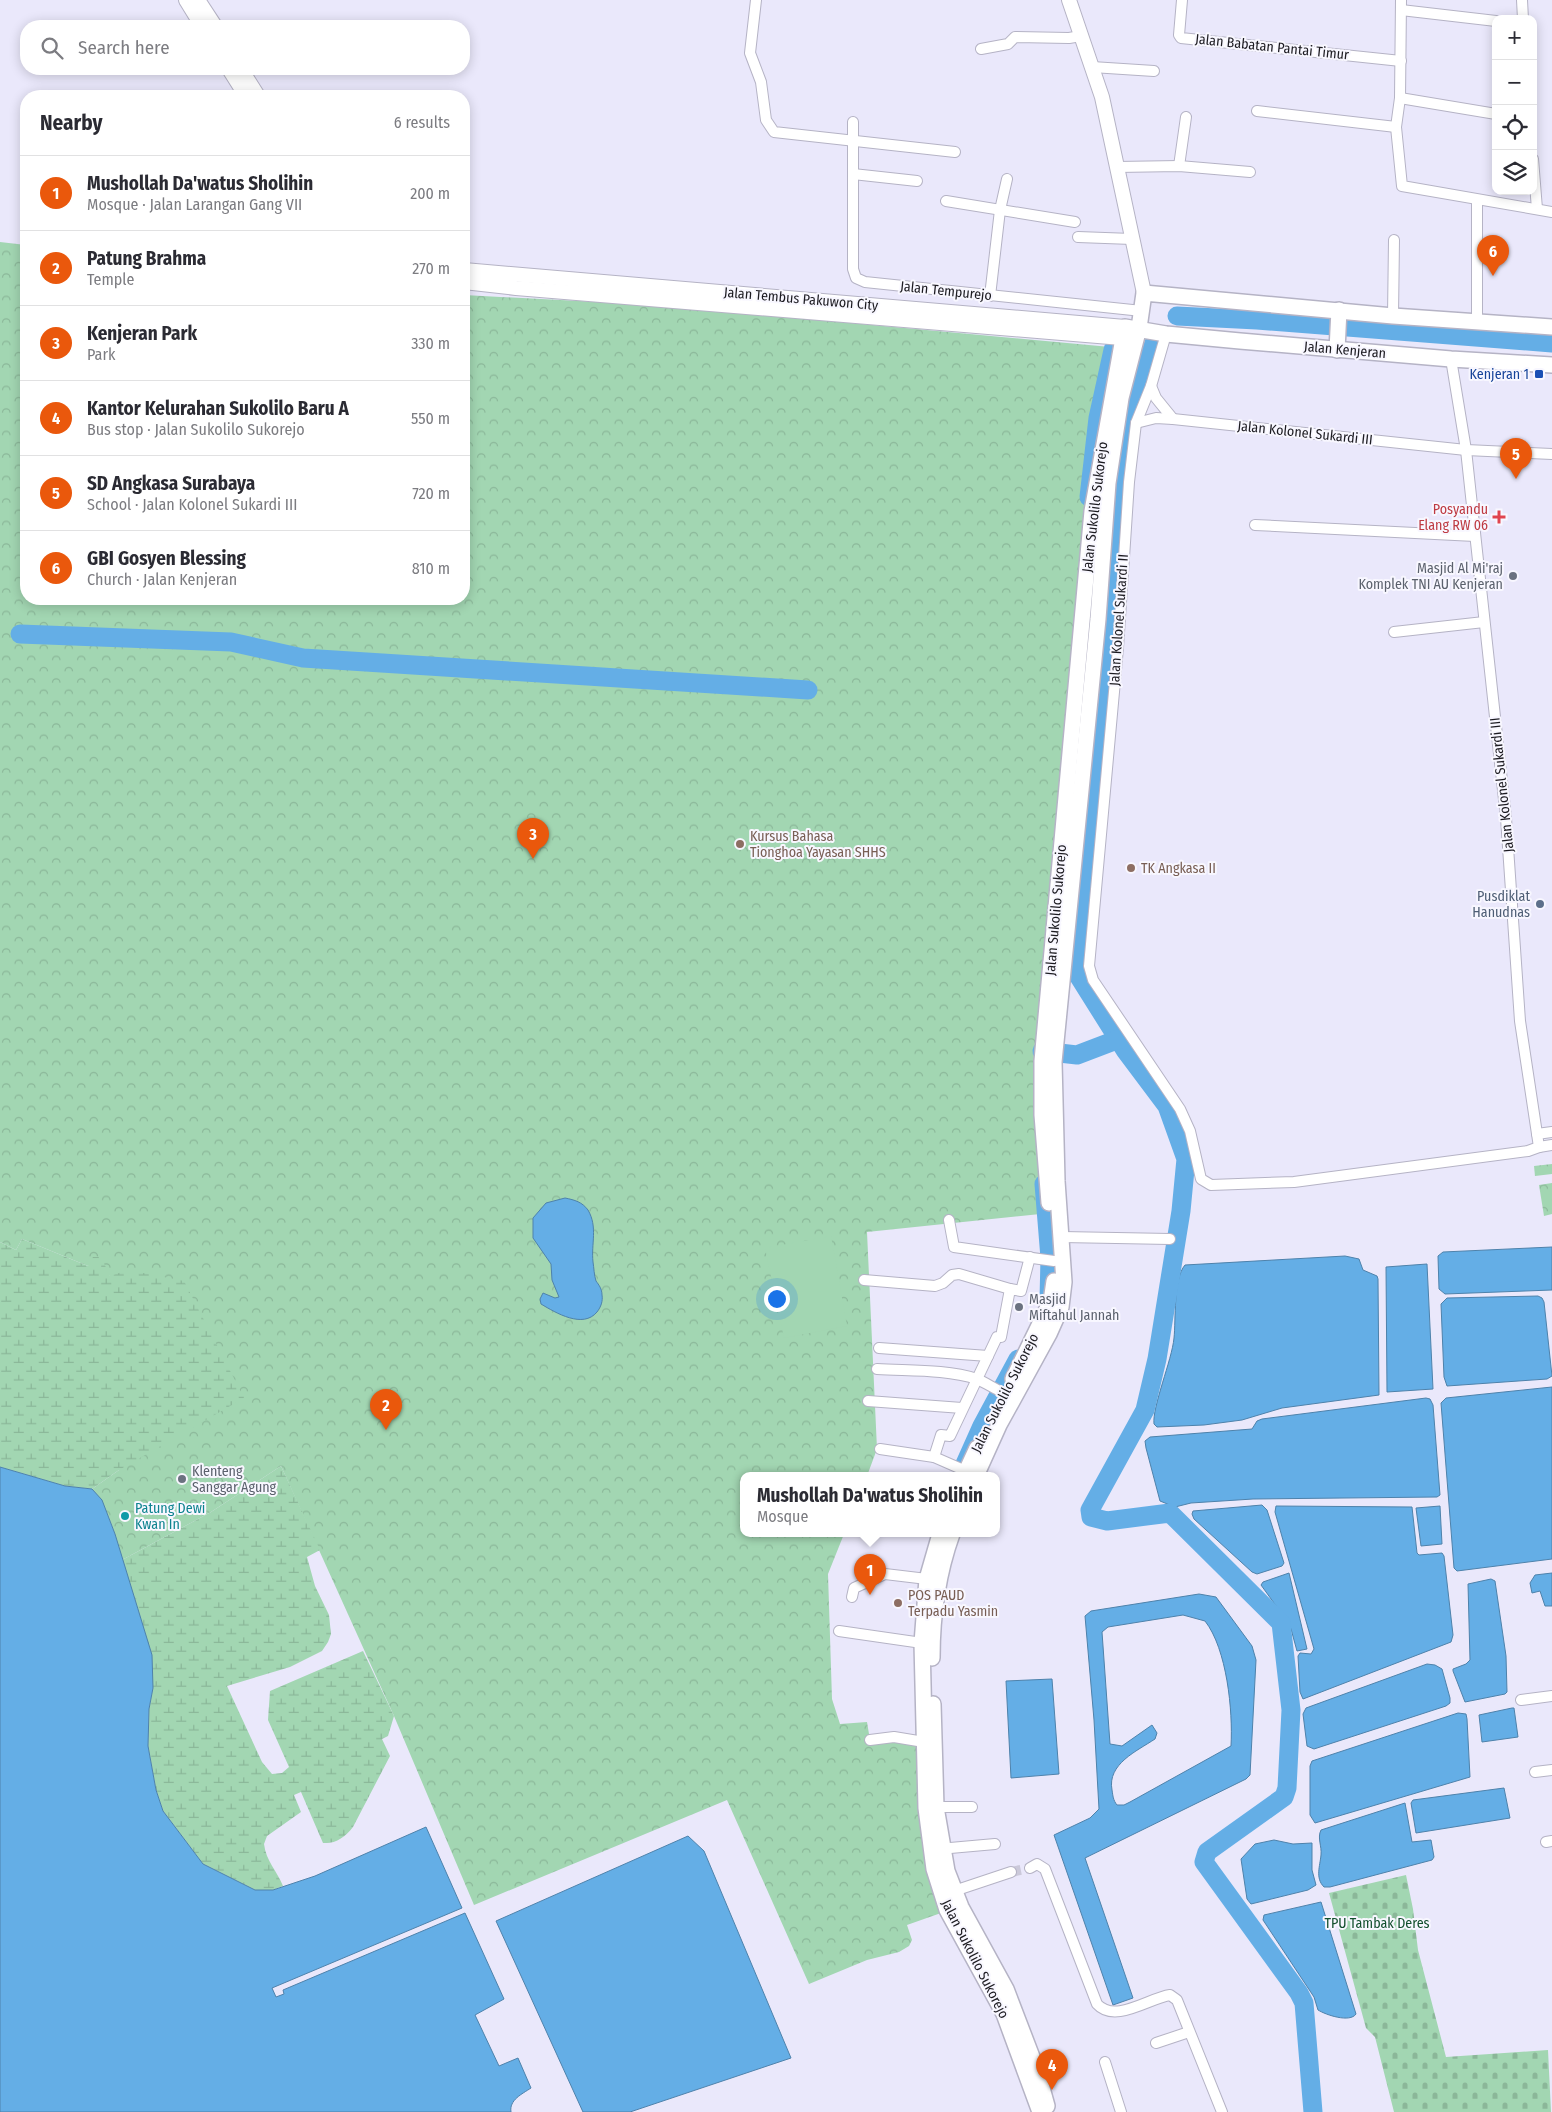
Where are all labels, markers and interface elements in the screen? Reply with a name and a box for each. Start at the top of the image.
map controls [1492,15,1537,195]
button: + [1492,15,1537,60]
search box [20,20,470,75]
street label: Jalan Babatan Pantai Timur [1194,30,1350,64]
icon: search [38,34,66,62]
text: Search here [78,36,170,59]
button: − [1492,60,1537,105]
button: locate [1492,105,1537,150]
text: Nearby [40,110,102,136]
text: 6 results [394,113,450,132]
button: layers [1492,150,1537,195]
text: Mushollah Da'watus Sholihin [87,172,313,195]
text: 1 [53,184,59,203]
text: 200 m [410,184,450,203]
text: Mosque · Jalan Larangan Gang VII [87,195,302,214]
pin: 6 [1477,235,1509,276]
text: Patung Brahma [87,247,206,270]
text: 2 [52,259,60,278]
text: 270 m [412,259,450,278]
text: Temple [87,270,134,289]
street label: Jalan Tempurejo [899,278,993,304]
street label: Jalan Tembus Pakuwon City [723,284,880,314]
text: Kenjeran Park [87,322,197,345]
text: 3 [52,334,60,353]
text: 330 m [411,334,450,353]
street label: Jalan Kenjeran [1303,338,1387,362]
text: Park [87,345,115,364]
place label: Kenjeran 1 [1470,366,1529,383]
marker: Kenjeran 1 [1533,368,1545,380]
text: Kantor Kelurahan Sukolilo Baru A [87,397,349,420]
text: 4 [52,409,60,428]
text: 550 m [411,409,450,428]
street label: Jalan Kolonel Sukardi III [1237,417,1373,449]
text: Bus stop · Jalan Sukolilo Sukorejo [87,420,305,439]
pin: 5 [1500,438,1532,479]
street label: Jalan Sukolilo Sukorejo [1079,441,1111,573]
text: SD Angkasa Surabaya [87,472,255,495]
text: 5 [52,484,60,503]
text: 720 m [412,484,450,503]
text: School · Jalan Kolonel Sukardi III [87,495,297,514]
place label: Posyandu Elang RW 06 [1418,501,1488,534]
marker: Posyandu Elang RW 06 [1492,510,1506,524]
text: GBI Gosyen Blessing [87,547,246,570]
street label: Jalan Kolonel Sukardi II [1106,553,1132,687]
text: 6 [52,559,60,578]
text: 810 m [412,559,450,578]
place label: Masjid Al Mi'raj Komplek TNI AU Kenjeran [1359,560,1503,593]
text: Church · Jalan Kenjeran [87,570,237,589]
marker: Masjid Al Mi'raj Komplek TNI AU Kenjeran [1507,570,1519,582]
street label: Jalan Kolonel Sukardi III [1486,717,1518,853]
pin: 3 [517,818,549,859]
place label: Kursus Bahasa Tionghoa Yayasan SHHS [750,828,886,861]
marker: Kursus Bahasa Tionghoa Yayasan SHHS [734,838,746,850]
street label: Jalan Sukolilo Sukorejo [1042,844,1070,976]
place label: TK Angkasa II [1141,860,1216,877]
marker: TK Angkasa II [1125,862,1137,874]
place label: Pusdiklat Hanudnas [1472,888,1530,921]
marker: Pusdiklat Hanudnas [1534,898,1546,910]
your location [764,1286,790,1312]
place label: Masjid Miftahul Jannah [1029,1291,1119,1324]
marker: Masjid Miftahul Jannah [1013,1301,1025,1313]
street label: Jalan Sukolilo Sukorejo [968,1331,1042,1455]
pin: 2 [370,1389,402,1430]
place label: Klenteng Sanggar Agung [192,1463,277,1496]
popup [740,1472,1000,1537]
marker: Klenteng Sanggar Agung [176,1473,188,1485]
text: Mushollah Da'watus Sholihin [757,1484,983,1507]
place label: Patung Dewi Kwan In [135,1500,205,1533]
text: Mosque [757,1507,808,1526]
marker: Patung Dewi Kwan In [119,1510,131,1522]
pin: 1 [854,1554,886,1595]
place label: POS PAUD Terpadu Yasmin [908,1587,998,1620]
marker: POS PAUD Terpadu Yasmin [892,1597,904,1609]
street label: Jalan Sukolilo Sukorejo [938,1897,1012,2021]
park label: TPU Tambak Deres [1324,1915,1430,1932]
pin: 4 [1036,2049,1068,2090]

